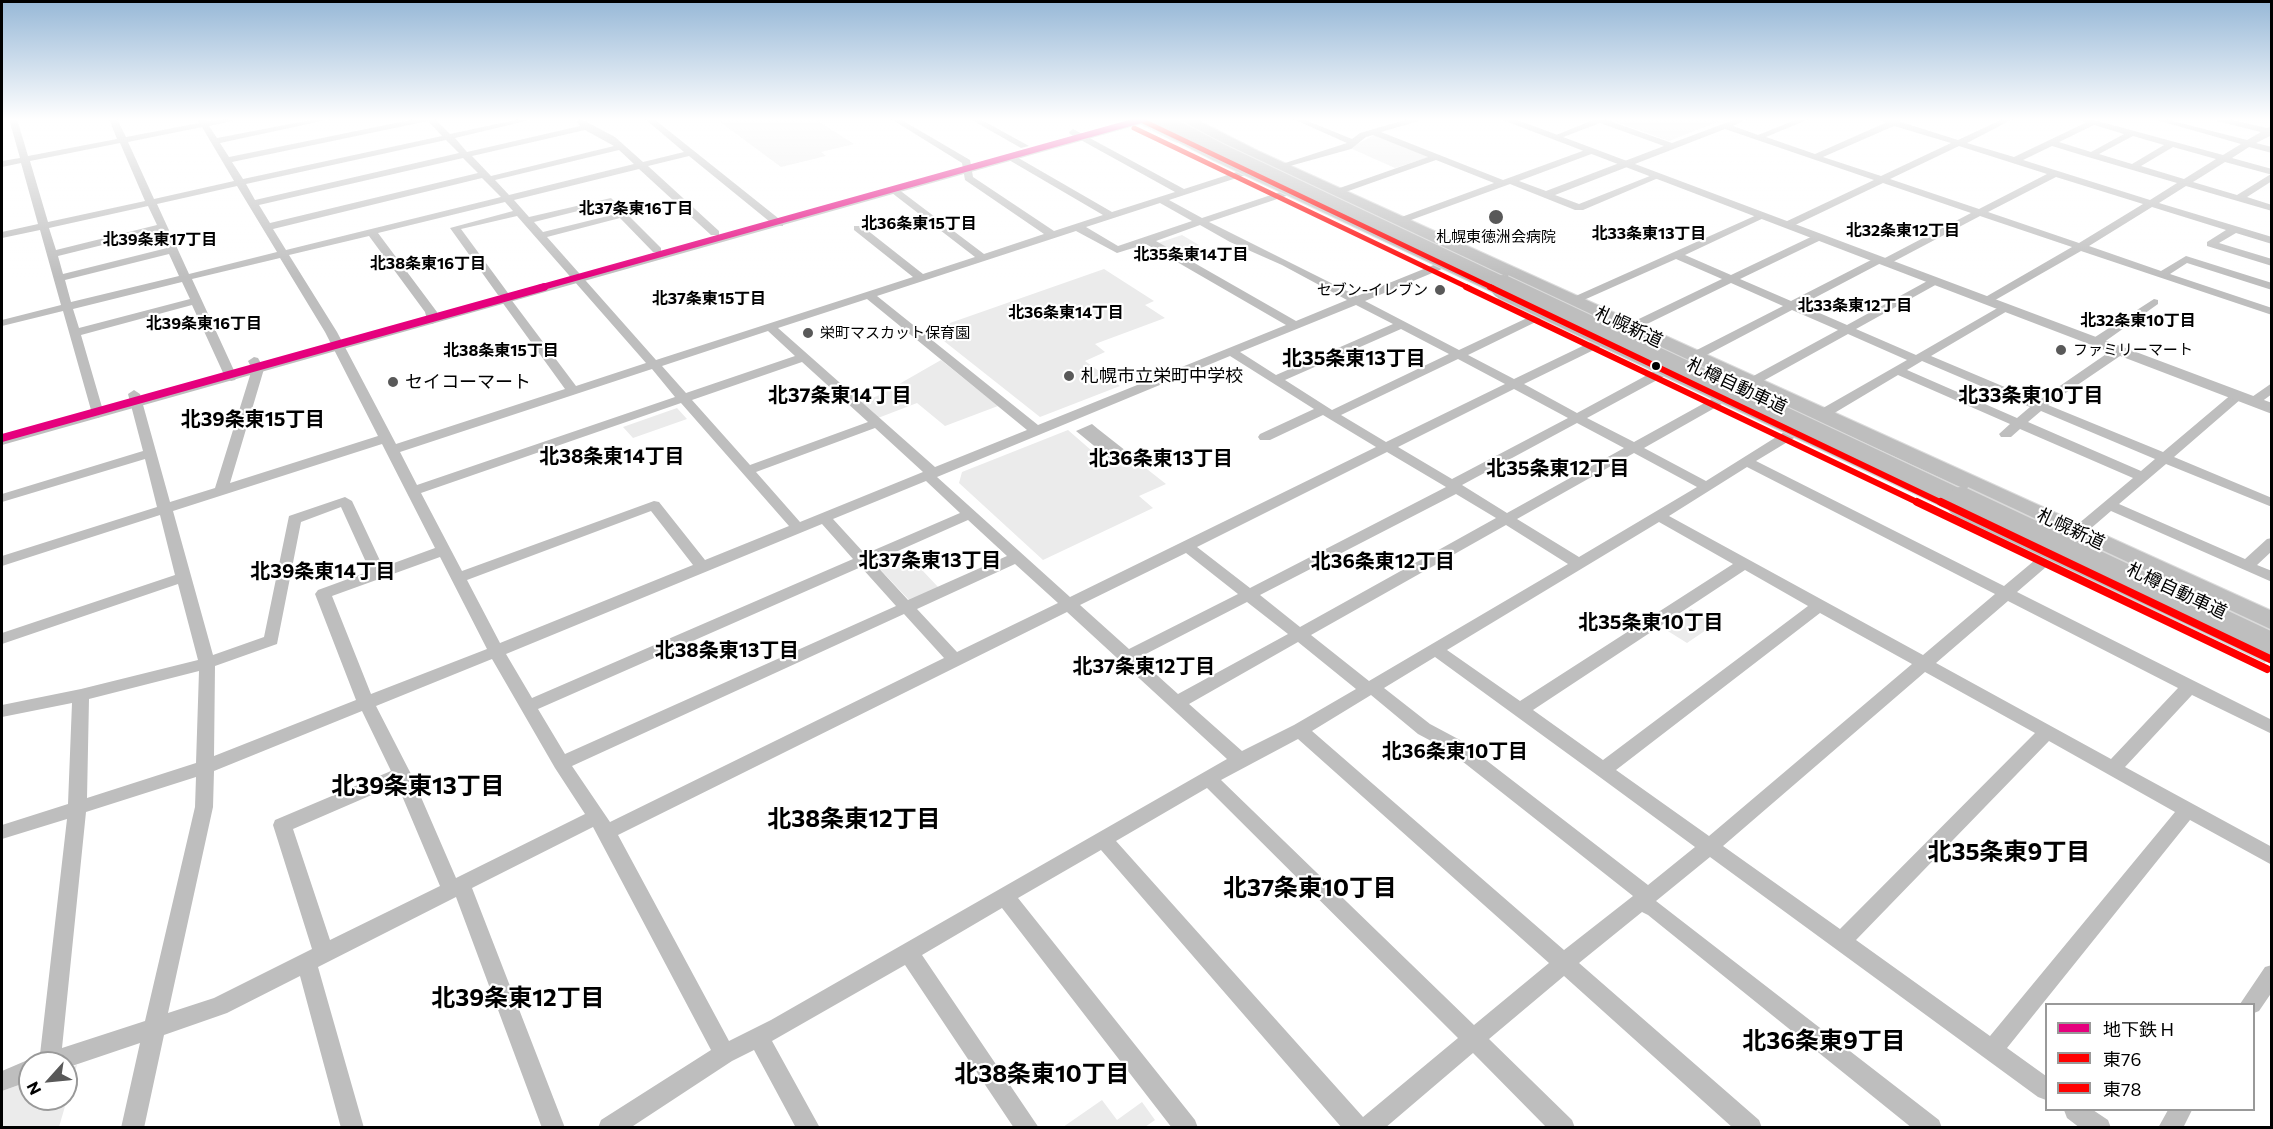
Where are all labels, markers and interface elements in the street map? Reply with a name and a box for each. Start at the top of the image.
district label: 北37条東16丁目 [578,199,694,219]
marker: 札幌東徳洲会病院 [1487,208,1505,226]
district label: 北36条東15丁目 [861,214,977,234]
district label: 北32条東12丁目 [1846,221,1960,241]
district label: 北33条東13丁目 [1591,224,1707,244]
place label: 札幌東徳洲会病院 [1436,228,1556,246]
district label: 北39条東17丁目 [102,230,218,250]
district label: 北35条東14丁目 [1133,245,1249,265]
district label: 北38条東16丁目 [370,254,486,274]
place label: セブン-イレブン [1317,281,1428,299]
marker: セブン-イレブン [1433,283,1447,297]
district label: 北37条東15丁目 [652,289,766,309]
district label: 北33条東12丁目 [1798,296,1912,316]
street label: 札幌新道 [1592,302,1666,352]
district label: 北36条東14丁目 [1008,303,1124,323]
district label: 北32条東10丁目 [2080,311,2196,331]
district label: 北39条東16丁目 [146,314,262,334]
place label: 栄町マスカット保育園 [820,324,970,342]
marker: 栄町マスカット保育園 [801,326,815,340]
district label: 北38条東15丁目 [443,341,559,361]
place label: ファミリーマート [2073,341,2193,359]
marker: ファミリーマート [2054,343,2068,357]
district label: 北35条東13丁目 [1282,346,1426,370]
street label: 札樽自動車道 [1683,353,1791,419]
unlabelled marker [1650,360,1662,372]
place label: 札幌市立栄町中学校 [1081,365,1243,387]
marker: 札幌市立栄町中学校 [1062,369,1076,383]
place label: セイコーマート [405,371,531,393]
marker: セイコーマート [386,375,400,389]
district label: 北37条東14丁目 [768,383,912,407]
district label: 北33条東10丁目 [1958,383,2104,407]
district label: 北39条東15丁目 [181,407,325,431]
district label: 北38条東14丁目 [539,444,685,468]
district label: 北36条東13丁目 [1089,446,1233,470]
district label: 北35条東12丁目 [1486,456,1630,480]
street label: 札幌新道 [2034,504,2108,554]
district label: 北37条東13丁目 [858,548,1002,572]
district label: 北36条東12丁目 [1311,549,1455,573]
street label: 札樽自動車道 [2123,558,2231,624]
district label: 北39条東14丁目 [250,559,396,583]
district label: 北35条東10丁目 [1578,610,1724,634]
district label: 北38条東13丁目 [655,638,799,662]
district label: 北37条東12丁目 [1073,654,1215,678]
district label: 北36条東10丁目 [1382,739,1528,763]
district label: 北39条東13丁目 [331,772,505,800]
district label: 北38条東12丁目 [767,805,941,833]
district label: 北35条東9丁目 [1928,838,2090,866]
district label: 北37条東10丁目 [1223,874,1397,902]
district label: 北39条東12丁目 [431,984,605,1012]
legend [2045,1003,2255,1111]
text: 地下鉄 H [2103,1018,2174,1040]
district label: 北36条東9丁目 [1742,1027,1906,1055]
text: 東76 [2103,1048,2141,1070]
north arrow [18,1051,78,1111]
district label: 北38条東10丁目 [954,1060,1130,1088]
text: 東78 [2103,1078,2141,1100]
text: N [22,1079,44,1098]

